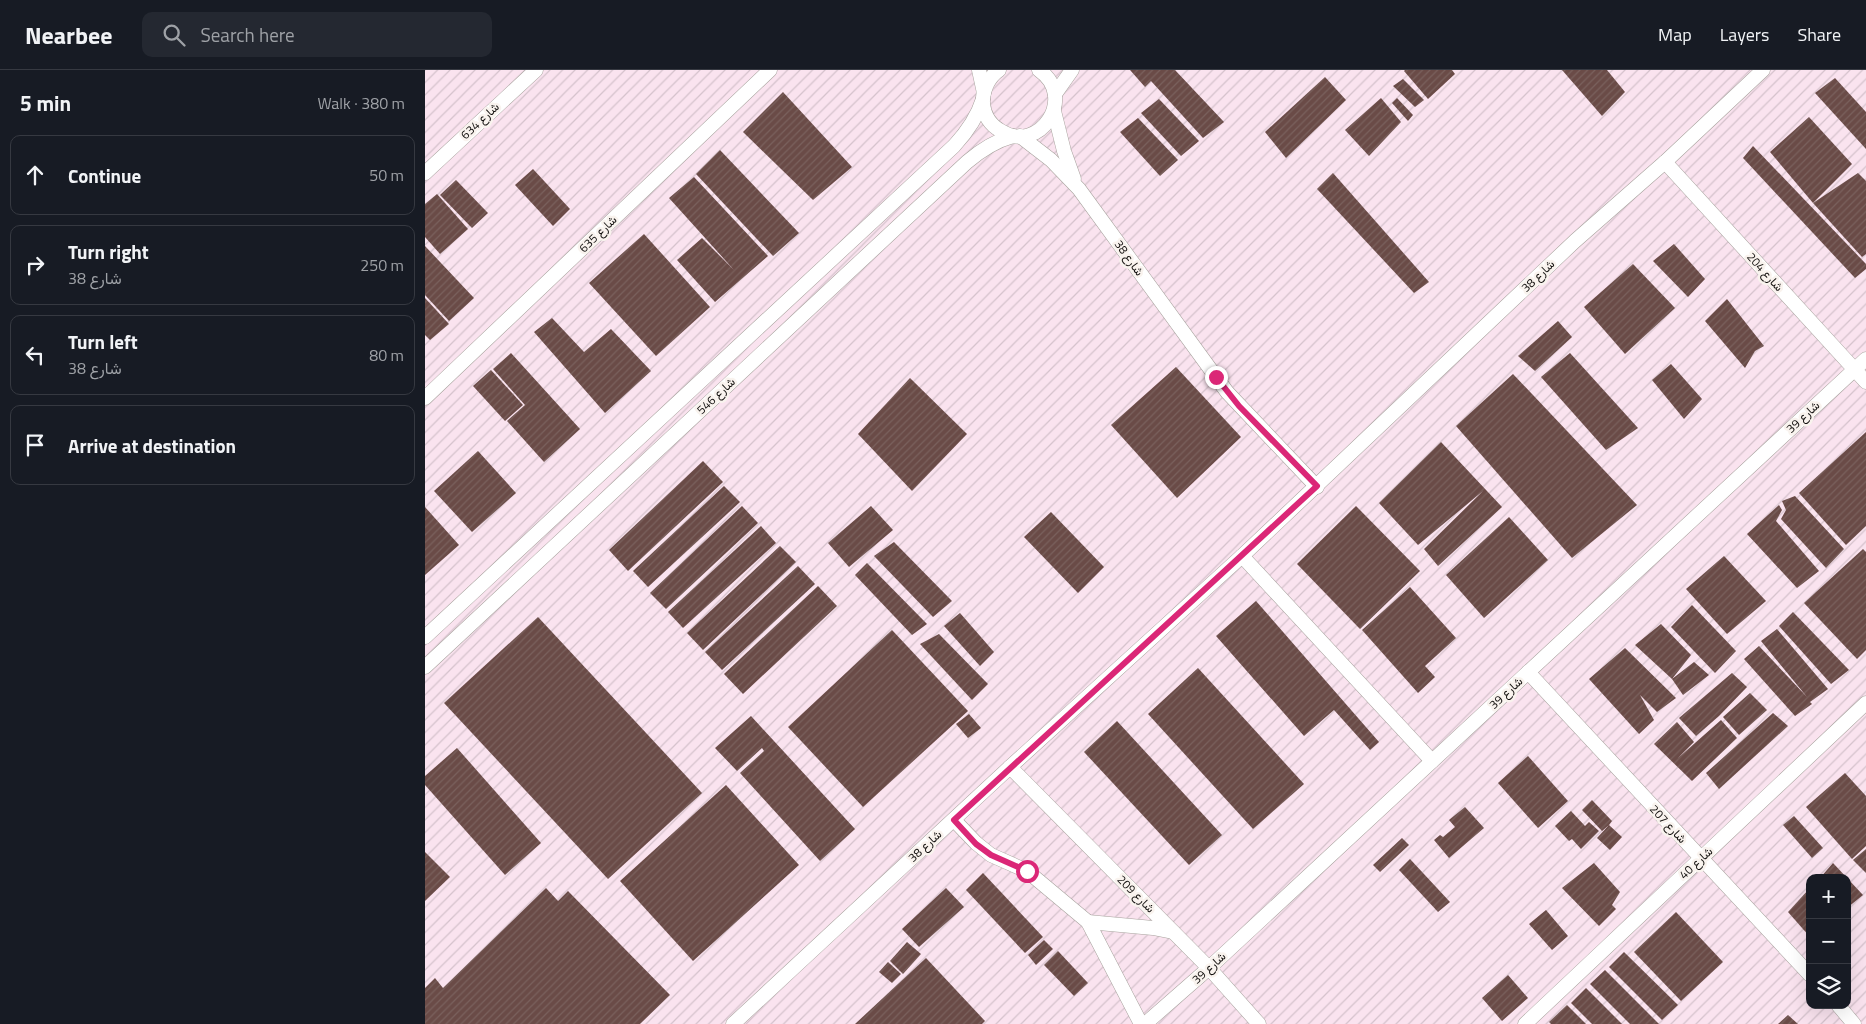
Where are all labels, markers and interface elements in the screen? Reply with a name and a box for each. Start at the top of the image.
search box [142,12,492,57]
text: Nearbee [25,17,112,53]
text: Search here [200,20,295,49]
icon: search [160,21,188,49]
text: Map [1658,21,1692,48]
text: Layers [1720,21,1769,48]
text: Share [1797,21,1841,48]
text: 5 min [20,87,71,119]
text: Walk · 380 m [317,91,405,115]
street label: شارع 634 [456,98,503,144]
icon: ahead [21,161,49,189]
text: Continue [68,161,141,190]
text: 50 m [369,163,404,187]
street label: شارع 635 [574,210,621,257]
street label: شارع 38 [1110,236,1149,280]
text: Turn right [68,237,149,266]
street label: شارع 204 [1743,248,1788,295]
icon: right [21,251,49,279]
text: 250 m [360,253,404,277]
street label: شارع 38 [1517,255,1559,296]
text: شارع 38 [68,266,122,290]
text: Turn left [68,327,138,356]
icon: left [21,341,49,369]
text: 80 m [369,343,404,367]
text: شارع 38 [68,356,122,380]
route end [1205,366,1228,389]
street label: شارع 546 [692,373,739,419]
street label: شارع 39 [1781,396,1824,437]
icon: arrive [21,431,49,459]
text: Arrive at destination [68,431,236,460]
street label: شارع 39 [1484,672,1527,713]
street label: شارع 207 [1645,800,1691,847]
street label: شارع 38 [903,825,946,866]
street label: شارع 40 [1674,842,1717,883]
route start [1016,860,1039,883]
street label: شارع 209 [1113,870,1160,917]
map controls [1806,874,1851,1009]
button: + [1806,874,1851,919]
button: − [1806,919,1851,964]
street label: شارع 39 [1187,947,1230,988]
button: layers [1806,964,1851,1009]

